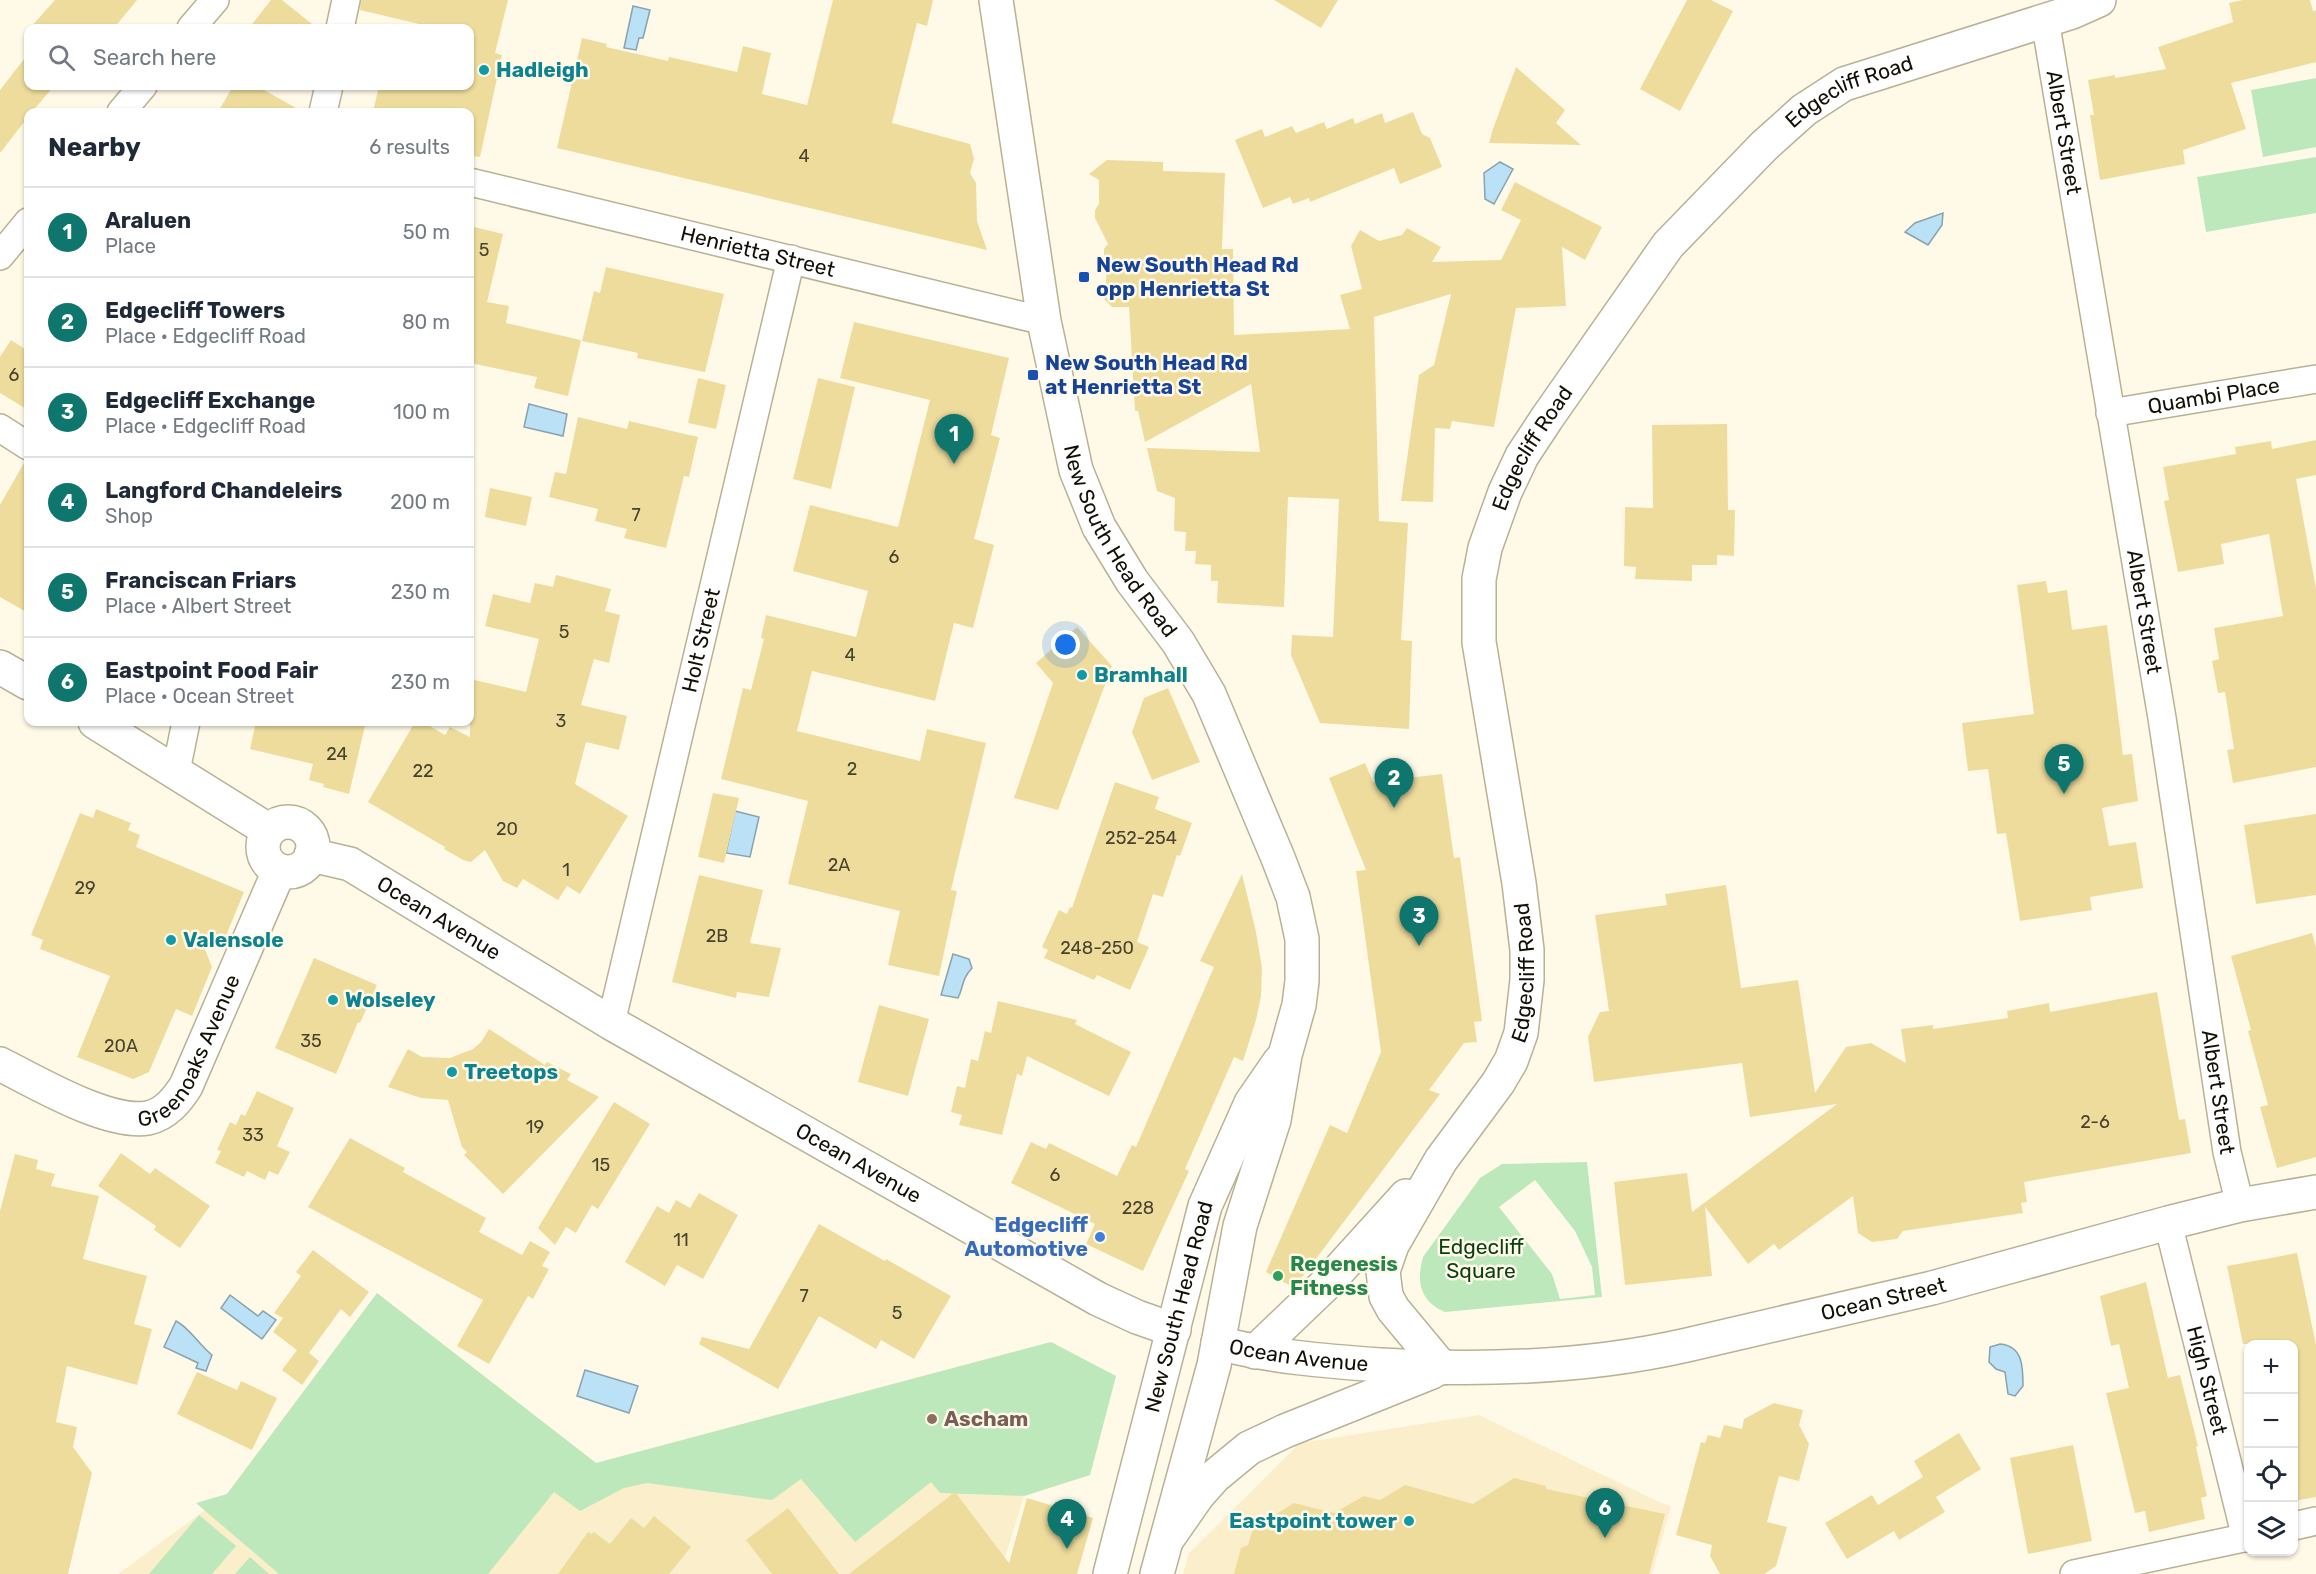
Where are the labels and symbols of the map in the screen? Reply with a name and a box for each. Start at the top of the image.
street label: Edgecliff Road [1780,50,1916,133]
place label: Hadleigh [496,57,589,82]
marker: Hadleigh [477,63,491,77]
street label: Albert Street [2042,68,2087,196]
house number: 4 [798,145,810,167]
street label: Henrietta Street [678,220,838,282]
house number: 5 [479,239,489,261]
place label: New South Head Rd opp Henrietta St [1096,252,1299,301]
marker: New South Head Rd opp Henrietta St [1077,270,1091,284]
place label: New South Head Rd at Henrietta St [1045,350,1248,399]
house number: 6 [9,364,20,386]
marker: New South Head Rd at Henrietta St [1026,368,1040,382]
street label: Quambi Place [2146,372,2281,419]
street label: Edgecliff Road [1486,381,1578,514]
pin: 1 [934,414,974,464]
street label: New South Head Road [1059,442,1183,642]
house number: 7 [631,504,641,526]
house number: 6 [889,546,900,568]
street label: Albert Street [2122,548,2167,676]
street label: Holt Street [676,586,725,695]
house number: 5 [559,621,569,643]
your location [1051,630,1080,659]
house number: 4 [844,644,856,666]
place label: Bramhall [1094,662,1188,687]
marker: Bramhall [1075,668,1089,682]
house number: 3 [556,710,566,732]
house number: 24 [326,743,348,765]
pin: 5 [2044,744,2084,794]
house number: 2 [847,758,857,780]
pin: 2 [1374,758,1414,808]
house number: 22 [412,760,434,782]
house number: 20 [496,818,518,840]
house number: 252-254 [1105,827,1177,849]
house number: 2A [828,854,850,876]
house number: 1 [562,859,570,881]
street label: Ocean Avenue [373,871,505,965]
house number: 29 [74,877,96,899]
pin: 3 [1400,896,1438,946]
street label: Edgecliff Road [1506,901,1539,1046]
house number: 2B [706,925,728,947]
place label: Valensole [183,927,284,952]
marker: Valensole [164,933,178,947]
house number: 248-250 [1060,937,1134,959]
street label: Greenoaks Avenue [136,971,245,1131]
place label: Wolseley [345,987,436,1012]
marker: Wolseley [326,993,340,1007]
street label: Albert Street [2197,1028,2240,1156]
house number: 35 [300,1030,322,1052]
house number: 20A [104,1035,138,1057]
place label: Treetops [464,1059,558,1084]
marker: Treetops [445,1065,459,1079]
house number: 2-6 [2080,1111,2110,1133]
house number: 19 [526,1116,544,1138]
street label: Ocean Avenue [792,1117,926,1208]
house number: 33 [242,1124,264,1146]
house number: 15 [592,1154,610,1176]
house number: 6 [1050,1164,1061,1186]
house number: 228 [1122,1197,1154,1219]
street label: New South Head Road [1139,1198,1218,1415]
place label: Edgecliff Automotive [965,1212,1088,1261]
house number: 11 [673,1229,689,1251]
marker: Edgecliff Automotive [1093,1230,1107,1244]
park label: Edgecliff Square [1438,1234,1524,1283]
place label: Regenesis Fitness [1290,1251,1398,1300]
marker: Regenesis Fitness [1271,1269,1285,1283]
street label: Ocean Street [1818,1272,1949,1325]
house number: 7 [799,1285,809,1307]
house number: 5 [892,1302,902,1324]
street label: High Street [2182,1323,2233,1437]
street label: Ocean Avenue [1227,1333,1369,1376]
place label: Ascham [944,1406,1028,1431]
marker: Ascham [925,1412,939,1426]
pin: 6 [1586,1488,1624,1538]
pin: 4 [1048,1500,1086,1549]
place label: Eastpoint tower [1229,1508,1397,1533]
marker: Eastpoint tower [1402,1514,1416,1528]

